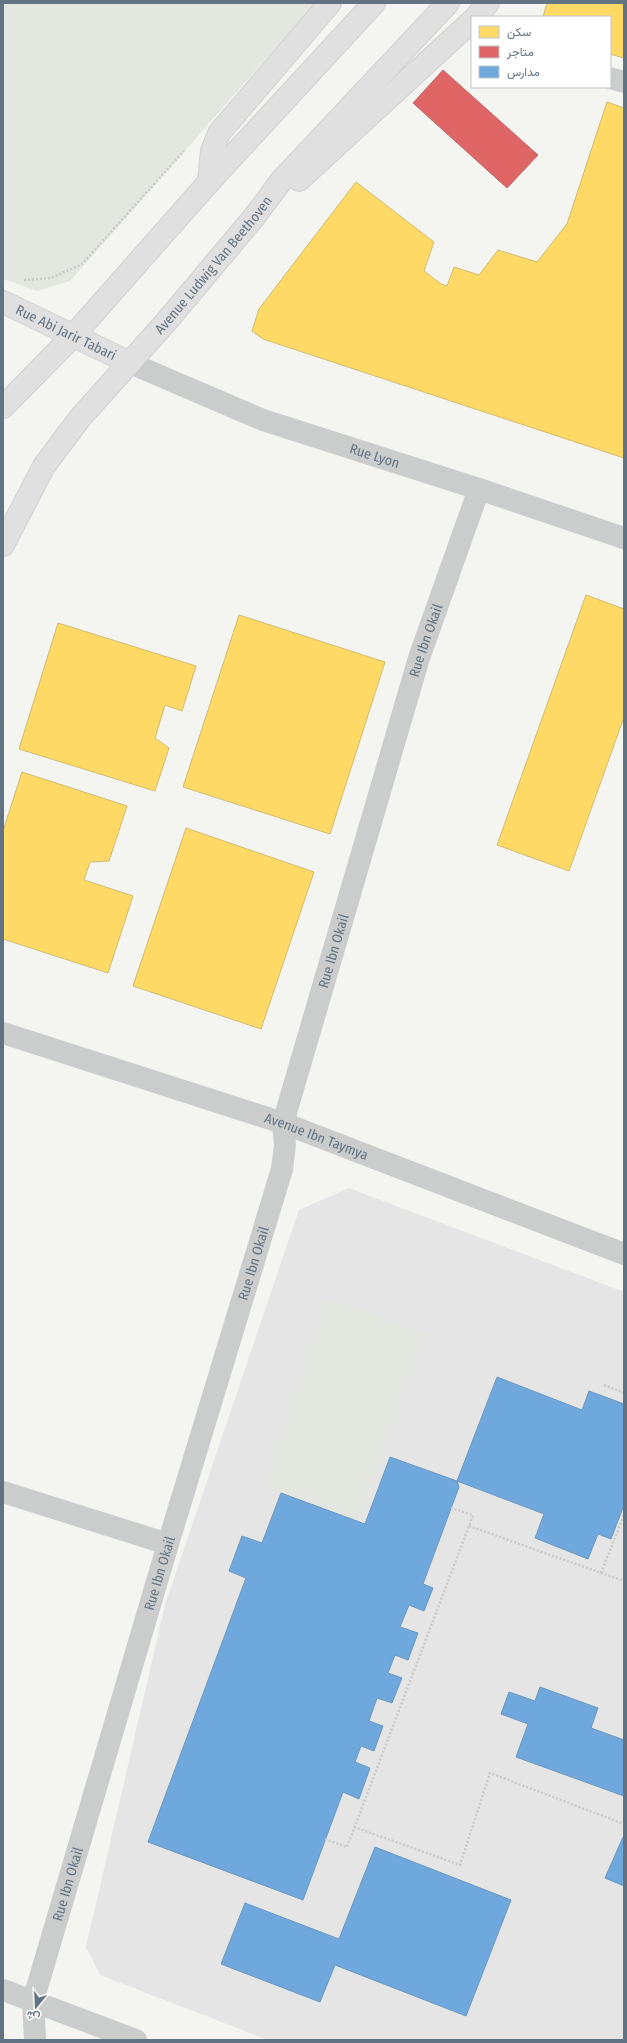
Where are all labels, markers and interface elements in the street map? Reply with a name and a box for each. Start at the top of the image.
legend [471,16,611,88]
text: سكن [507,25,531,40]
text: متاجر [506,45,534,60]
text: مدارس [507,65,540,80]
street label: Avenue Ludwig Van Beethoven [151,193,275,337]
street label: Rue Abi Jarir Tabari [13,301,119,364]
street label: Rue Lyon [348,440,402,472]
street label: Rue Ibn Okail [405,601,446,679]
street label: Rue Ibn Okail [314,912,352,990]
street label: Avenue Ibn Taymya [262,1109,371,1163]
street label: Rue Ibn Okail [234,1224,273,1302]
street label: Rue Ibn Okail [140,1534,178,1612]
street label: Rue Ibn Okail [49,1845,87,1923]
north arrow [16,1987,56,2027]
text: ش [25,2008,41,2024]

